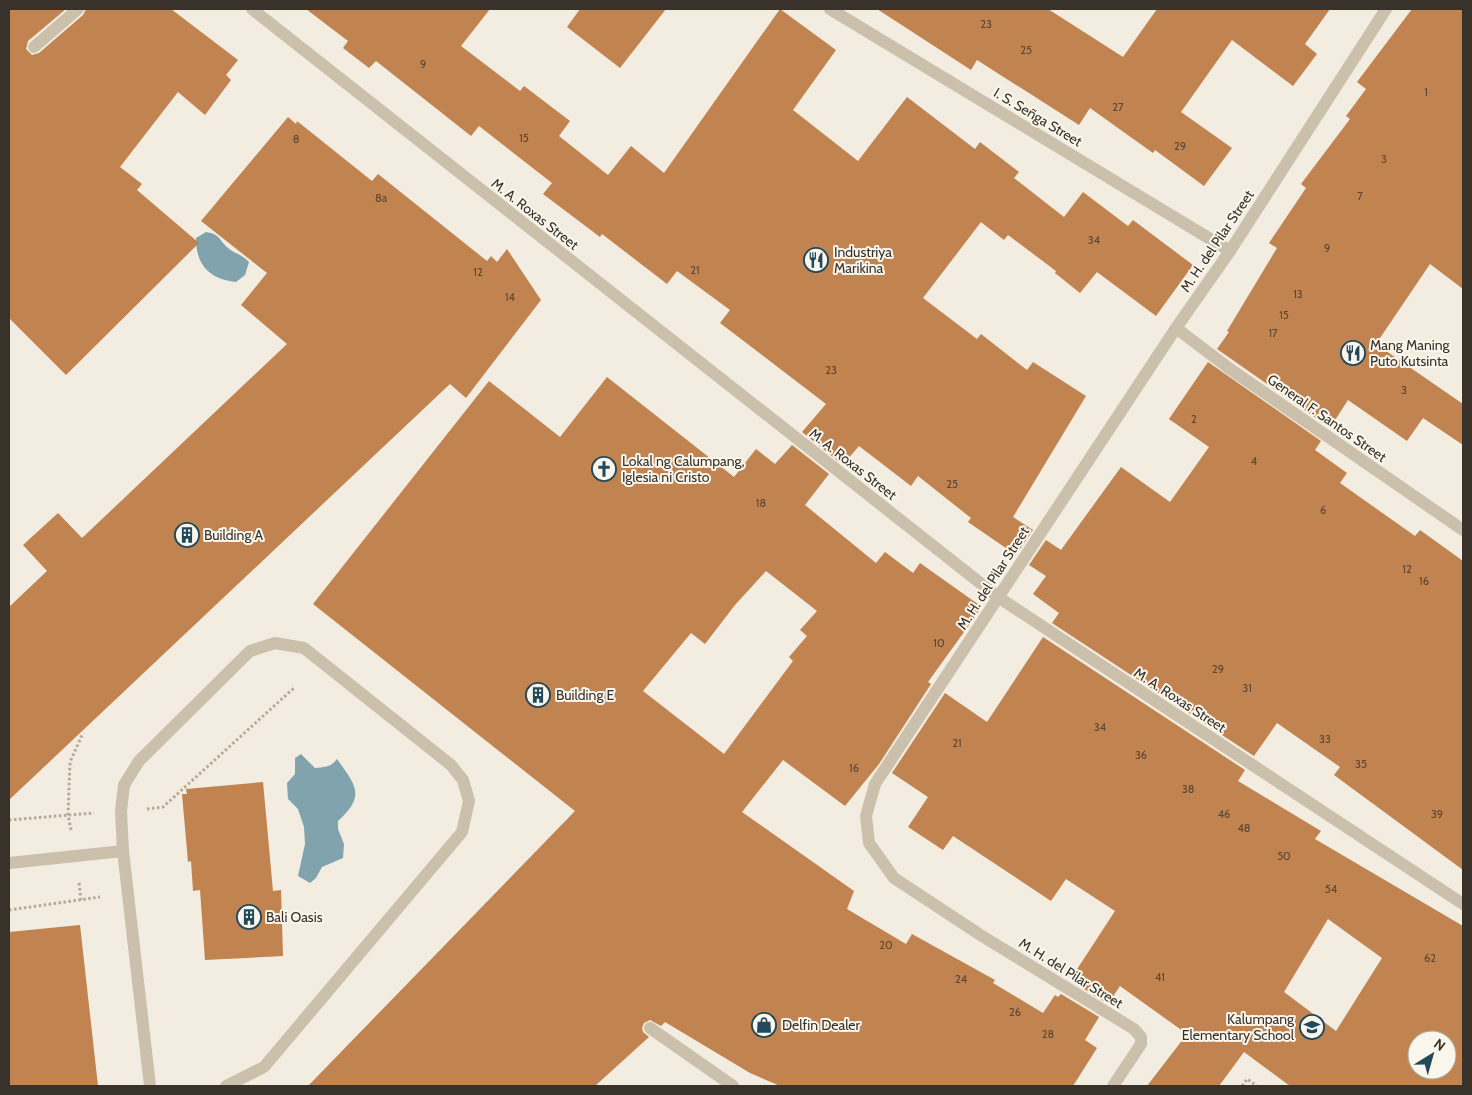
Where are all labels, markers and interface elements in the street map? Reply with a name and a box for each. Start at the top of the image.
house number: 23 [980,17,992,31]
house number: 25 [1020,43,1032,57]
house number: 9 [420,57,426,71]
street label: I. S. Señga Street [991,84,1086,151]
house number: 1 [1424,85,1428,99]
house number: 27 [1112,100,1124,114]
house number: 15 [519,131,529,145]
house number: 8 [293,132,299,146]
house number: 29 [1174,139,1186,153]
house number: 3 [1381,152,1387,166]
street label: M. A. Roxas Street [488,174,583,254]
street label: M. H. del Pilar Street [1176,186,1258,295]
house number: 7 [1357,189,1363,203]
house number: 8a [375,191,388,205]
house number: 34 [1088,233,1101,247]
house number: 9 [1324,241,1330,255]
place label: Industriya Marikina [834,243,892,277]
restaurant icon: Industriya Marikina [803,247,829,273]
house number: 21 [690,263,700,277]
house number: 12 [473,265,483,279]
house number: 13 [1293,287,1303,301]
house number: 14 [505,290,516,304]
house number: 15 [1279,308,1289,322]
house number: 17 [1268,326,1278,340]
place label: Mang Maning Puto Kutsinta [1370,336,1451,370]
restaurant icon: Mang Maning Puto Kutsinta [1340,340,1366,366]
house number: 23 [825,363,837,377]
street label: General F. Santos Street [1264,370,1390,466]
house number: 3 [1401,383,1407,397]
house number: 2 [1191,412,1197,426]
street label: M. A. Roxas Street [806,424,901,504]
place label: Lokal ng Calumpang, Iglesia ni Cristo [622,452,745,486]
house number: 4 [1251,454,1258,468]
church icon: Lokal ng Calumpang, Iglesia ni Cristo [591,456,617,482]
house number: 25 [946,477,958,491]
house number: 18 [756,496,766,510]
house number: 6 [1320,503,1326,517]
building icon: Building A [174,522,200,548]
street label: M. H. del Pilar Street [953,523,1033,633]
place label: Building A [204,526,264,544]
house number: 12 [1402,562,1412,576]
house number: 16 [1419,574,1429,588]
house number: 10 [933,636,945,650]
house number: 29 [1212,662,1224,676]
street label: M. A. Roxas Street [1131,664,1230,737]
house number: 31 [1242,681,1252,695]
building icon: Building E [525,682,551,708]
place label: Building E [556,686,615,704]
house number: 34 [1094,720,1107,734]
house number: 33 [1319,732,1331,746]
house number: 21 [952,736,962,750]
house number: 36 [1135,748,1147,762]
house number: 35 [1355,757,1367,771]
house number: 16 [849,761,859,775]
house number: 38 [1182,782,1194,796]
house number: 46 [1218,807,1230,821]
house number: 39 [1431,807,1443,821]
house number: 48 [1237,821,1251,835]
house number: 50 [1277,849,1291,863]
house number: 54 [1325,882,1338,896]
building icon: Bali Oasis [236,904,262,930]
place label: Bali Oasis [266,908,323,926]
street label: M. H. del Pilar Street [1016,934,1127,1012]
house number: 20 [879,938,893,952]
house number: 62 [1424,951,1436,965]
house number: 41 [1155,970,1165,984]
house number: 24 [955,972,968,986]
house number: 26 [1009,1005,1021,1019]
place label: Kalumpang Elementary School [1182,1010,1295,1044]
shop icon: Delfin Dealer [751,1012,777,1038]
school or university icon: Kalumpang Elementary School [1299,1014,1325,1040]
place label: Delfin Dealer [782,1016,861,1034]
house number: 28 [1042,1027,1054,1041]
north arrow [1407,1030,1457,1080]
text: N [1430,1034,1449,1055]

